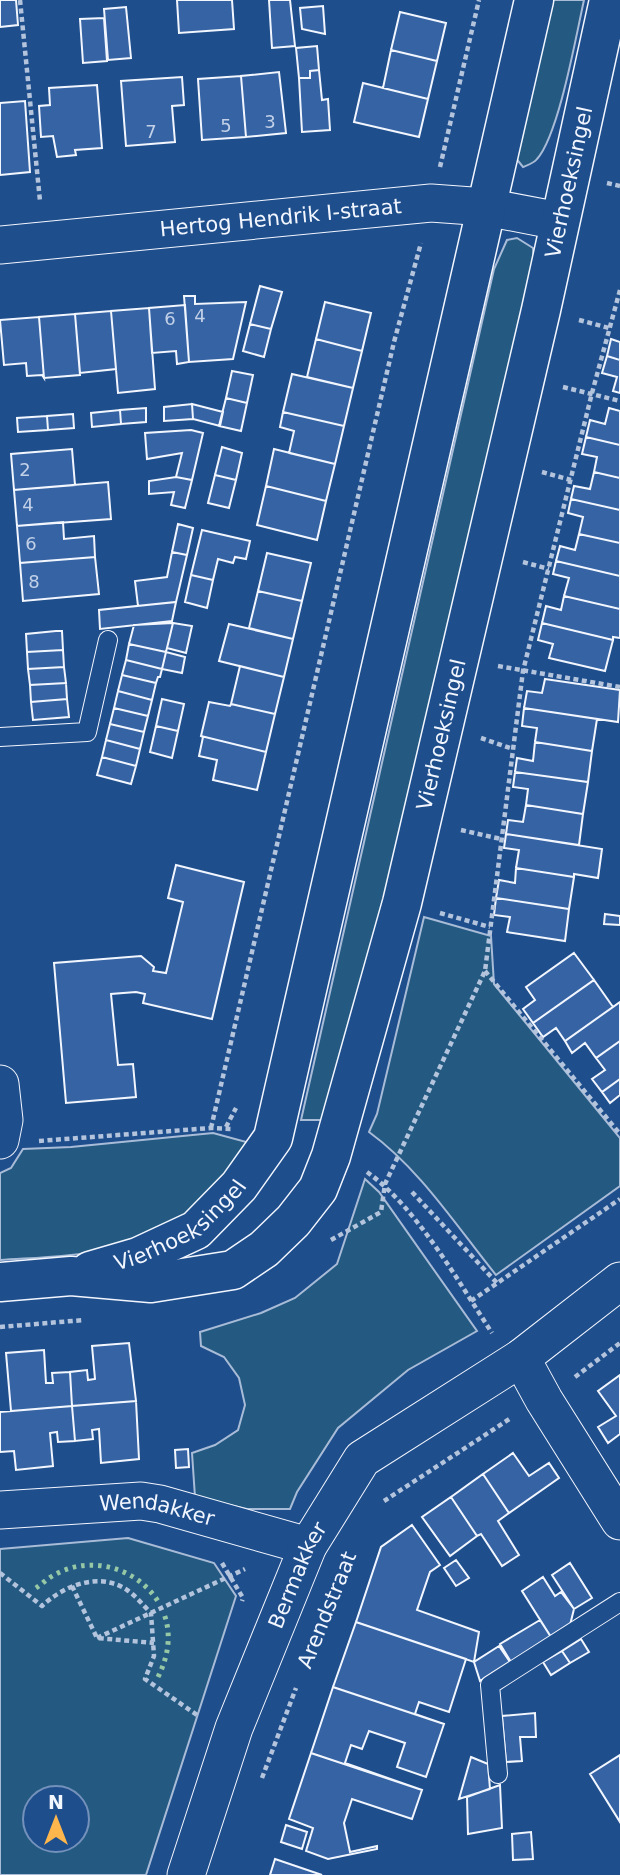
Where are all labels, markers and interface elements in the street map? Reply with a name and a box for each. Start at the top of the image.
street label: Vierhoeksingel [541,104,597,260]
house number: 3 [264,111,276,132]
house number: 5 [220,115,232,136]
house number: 7 [145,121,157,142]
street label: Hertog Hendrik I-straat [159,194,403,241]
house number: 4 [194,305,206,326]
house number: 6 [164,308,176,329]
house number: 2 [19,459,31,480]
house number: 4 [22,494,34,515]
house number: 6 [25,533,37,554]
house number: 8 [28,571,40,592]
street label: Vierhoeksingel [412,657,471,813]
street label: Vierhoeksingel [111,1175,252,1275]
street label: Wendakker [98,1489,218,1531]
street label: Bermakker [264,1517,332,1632]
street label: Arendstraat [293,1548,361,1672]
north arrow [21,1784,91,1854]
text: N [48,1791,64,1813]

